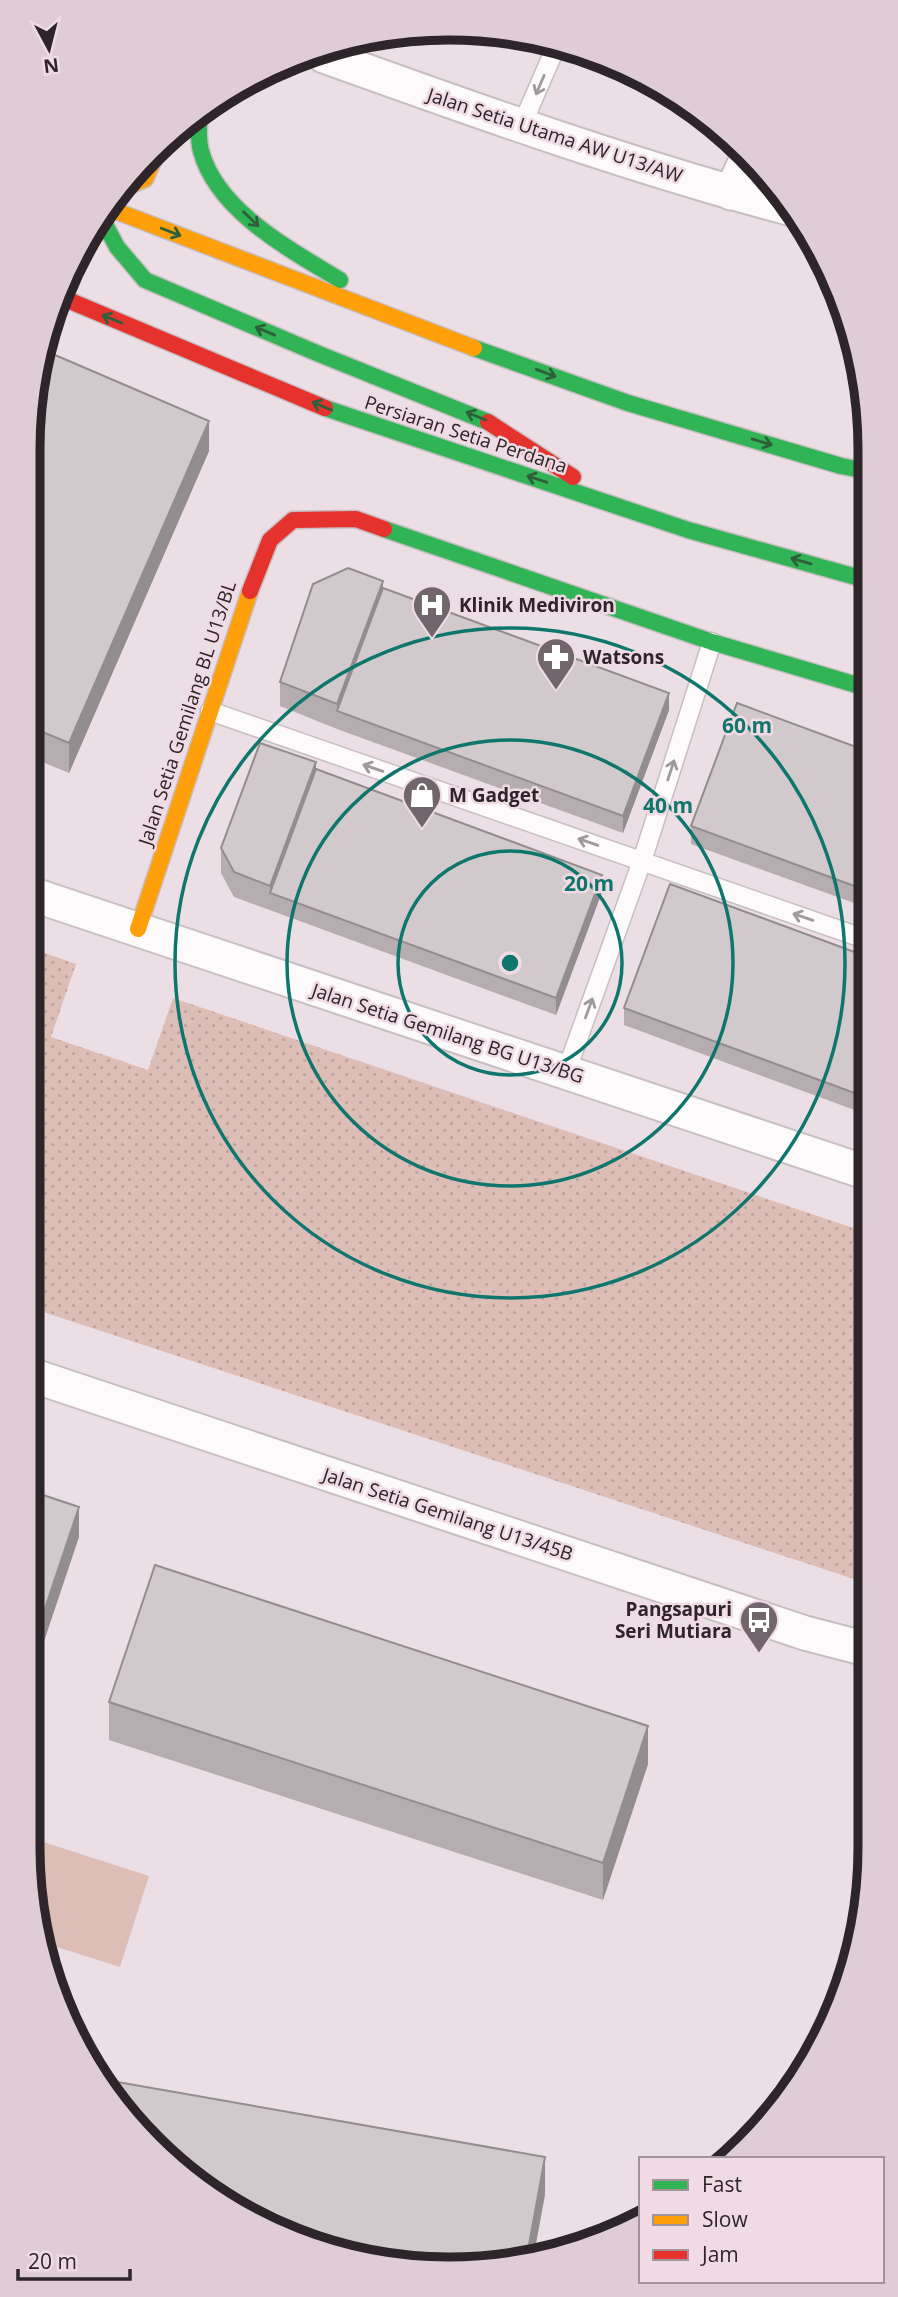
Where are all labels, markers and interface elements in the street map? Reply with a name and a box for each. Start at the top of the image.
north arrow [14,14,84,84]
text: N [42,52,60,80]
one-way arrow [533,73,546,95]
street label: Jalan Setia Utama AW U13/AW [422,81,686,189]
one-way arrow [242,210,259,227]
one-way arrow [160,227,182,240]
one-way arrow [101,312,123,325]
one-way arrow [255,324,276,337]
one-way arrow [534,368,556,380]
street label: Persiaran Setia Perdana [361,389,571,479]
one-way arrow [312,399,333,412]
one-way arrow [466,409,487,422]
one-way arrow [751,437,773,450]
one-way arrow [527,472,549,484]
one-way arrow [790,554,812,567]
street label: Jalan Setia Gemilang BL U13/BL [131,577,242,851]
hospital icon: Klinik Mediviron [411,584,453,639]
place label: Klinik Mediviron [459,592,615,618]
pharmacy icon: Watsons [535,636,577,691]
place label: Watsons [583,644,664,670]
text: 60 m [722,711,772,739]
one-way arrow [666,759,678,781]
one-way arrow [363,761,385,773]
shop icon: M Gadget [401,774,443,829]
place label: M Gadget [449,782,539,808]
text: 40 m [643,791,693,819]
one-way arrow [578,835,600,847]
text: 20 m [564,869,614,897]
one-way arrow [793,910,815,922]
centre of rings [498,951,522,975]
street label: Jalan Setia Gemilang BG U13/BG [307,976,587,1089]
one-way arrow [584,997,596,1019]
street label: Jalan Setia Gemilang U13/45B [318,1461,576,1567]
place label: Pangsapuri Seri Mutiara [615,1596,732,1644]
bus stop icon: Pangsapuri Seri Mutiara [738,1599,780,1654]
legend [639,2157,884,2283]
text: Fast [702,2170,742,2198]
text: Slow [702,2205,748,2233]
scale bar [18,2238,130,2282]
text: Jam [700,2240,739,2268]
text: 20 m [28,2247,77,2275]

